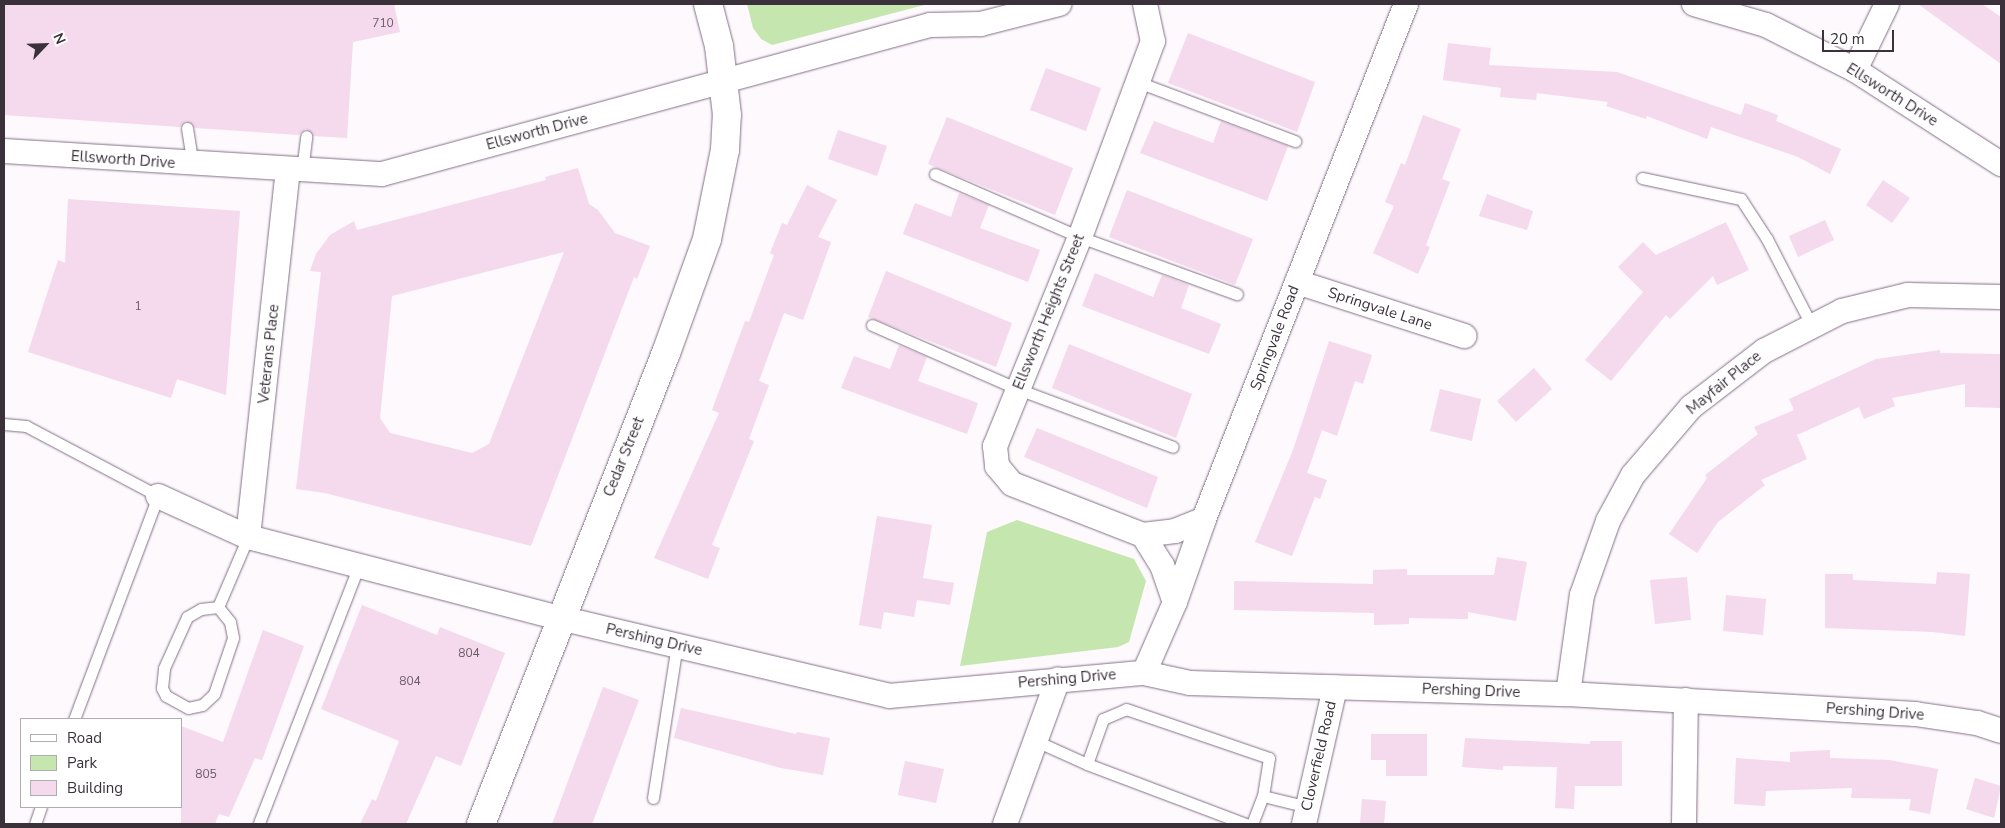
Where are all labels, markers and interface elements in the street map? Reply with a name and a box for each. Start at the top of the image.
house number: 710 [372,17,394,31]
north arrow [20,20,70,70]
scale bar [1825,20,1898,52]
text: 20 m [1830,29,1865,49]
text: N [48,30,70,47]
street label: Ellsworth Drive [1843,60,1941,130]
street label: Ellsworth Drive [484,110,590,154]
street label: Ellsworth Drive [70,147,176,173]
street label: Ellsworth Heights Street [1010,232,1088,392]
street label: Springvale Road [1247,283,1303,393]
street label: Springvale Lane [1326,284,1434,334]
house number: 1 [134,300,142,314]
street label: Veterans Place [255,303,283,405]
street label: Mayfair Place [1683,347,1765,419]
street label: Cedar Street [600,415,648,499]
street label: Pershing Drive [604,620,704,660]
house number: 804 [458,647,480,661]
street label: Pershing Drive [1017,666,1117,692]
house number: 804 [399,675,421,689]
street label: Pershing Drive [1422,680,1520,702]
street label: Cloverfield Road [1298,699,1340,813]
street label: Pershing Drive [1825,700,1925,724]
legend [20,718,182,808]
text: Road [67,728,102,748]
text: Park [67,753,97,773]
house number: 805 [195,768,217,782]
text: Building [67,778,123,798]

